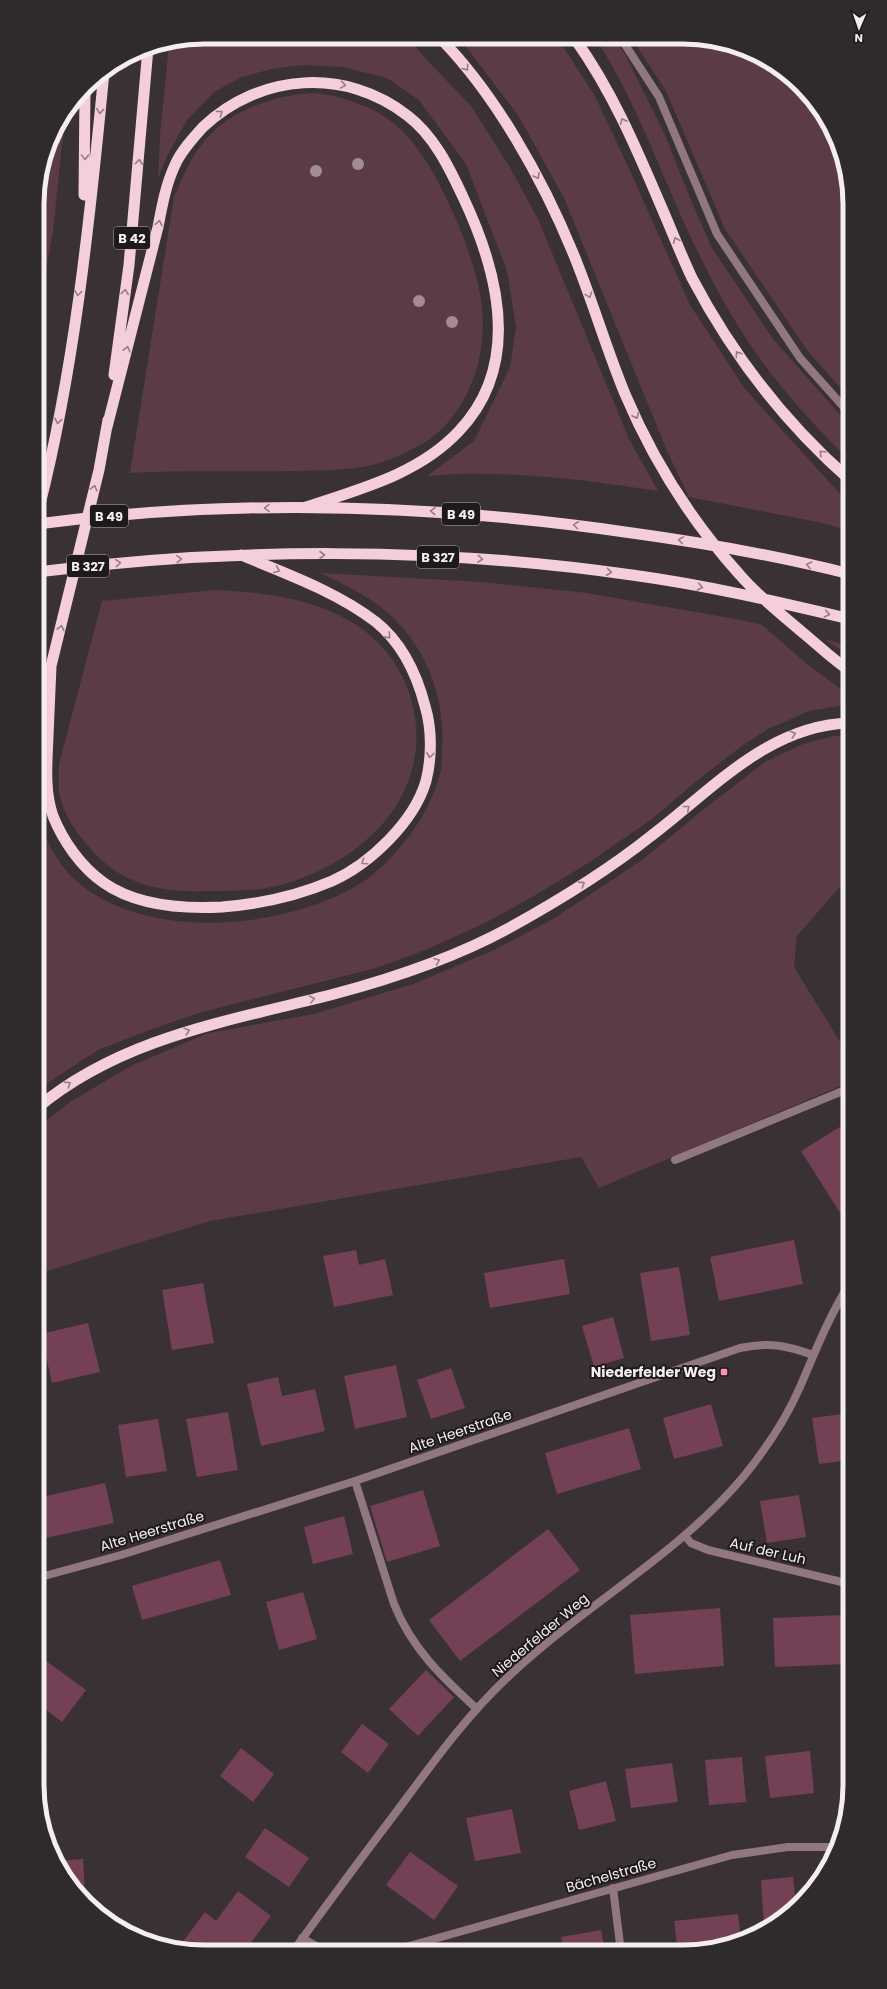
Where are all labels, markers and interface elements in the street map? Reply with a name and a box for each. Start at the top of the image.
north arrow [839,8,879,48]
text: N [854,30,863,46]
one-way arrow [461,63,468,70]
one-way arrow [340,80,346,89]
one-way arrow [96,108,105,114]
one-way arrow [215,110,222,117]
one-way arrow [620,118,628,125]
one-way arrow [81,154,89,160]
one-way arrow [134,159,143,165]
one-way arrow [532,172,539,180]
one-way arrow [154,220,163,226]
road number: B 42 [114,227,150,249]
one-way arrow [672,237,680,244]
one-way arrow [120,289,129,295]
one-way arrow [74,290,83,296]
one-way arrow [584,292,592,299]
one-way arrow [122,346,131,353]
one-way arrow [735,351,743,358]
one-way arrow [631,412,639,420]
one-way arrow [55,418,63,424]
one-way arrow [819,450,827,458]
one-way arrow [90,485,98,491]
road number: B 49 [442,503,480,525]
one-way arrow [264,504,270,512]
road number: B 49 [90,505,128,527]
one-way arrow [430,507,436,516]
one-way arrow [573,521,579,530]
one-way arrow [678,536,684,545]
road number: B 327 [417,546,459,568]
one-way arrow [319,551,325,559]
one-way arrow [176,554,182,563]
road number: B 327 [67,555,109,577]
one-way arrow [477,555,483,564]
one-way arrow [115,559,121,568]
one-way arrow [806,561,812,570]
one-way arrow [273,565,281,573]
one-way arrow [606,567,612,576]
one-way arrow [697,582,703,590]
one-way arrow [823,609,830,618]
one-way arrow [56,625,64,631]
one-way arrow [383,631,390,638]
one-way arrow [790,730,797,739]
one-way arrow [426,752,435,758]
one-way arrow [683,805,690,812]
one-way arrow [361,857,368,865]
one-way arrow [578,881,585,889]
one-way arrow [432,958,440,966]
one-way arrow [309,995,316,1004]
one-way arrow [183,1027,190,1036]
one-way arrow [64,1082,71,1089]
place label: Niederfelder Weg [591,1362,716,1382]
marker: Niederfelder Weg [719,1367,729,1377]
street label: Alte Heerstraße [406,1404,515,1458]
street label: Alte Heerstraße [97,1506,207,1556]
street label: Auf der Luh [728,1533,808,1569]
street label: Niederfelder Weg [487,1588,593,1682]
street label: Bächelstraße [564,1852,659,1897]

